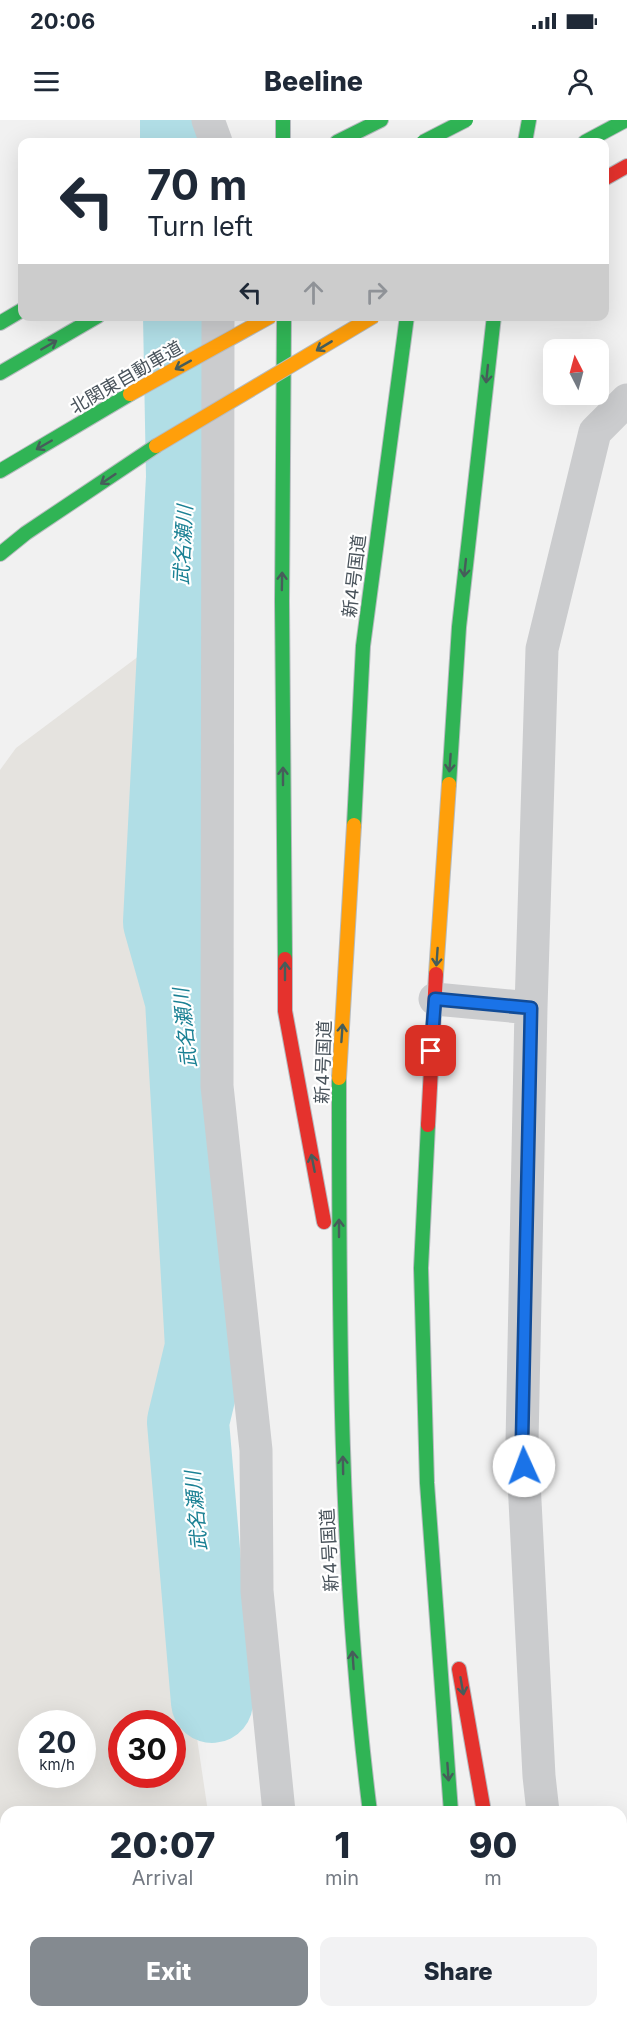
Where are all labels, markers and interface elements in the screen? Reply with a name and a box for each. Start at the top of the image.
text: 20:06 [30,8,95,34]
icon: menu [30,65,63,98]
text: Beeline [264,65,363,98]
icon: person [564,65,597,98]
text: 70 m [147,159,247,210]
icon: left [48,162,126,240]
text: Turn left [147,210,253,243]
icon: left [234,276,267,309]
icon: ahead [297,276,330,309]
icon: right [360,276,393,309]
street label: 北関東自動車道 [66,336,186,418]
one-way arrow [40,339,57,351]
north arrow [543,339,609,405]
map controls [543,339,609,405]
one-way arrow [316,341,333,353]
one-way arrow [175,359,192,371]
one-way arrow [481,364,492,384]
one-way arrow [36,440,53,452]
one-way arrow [100,473,116,485]
water label: 武名瀬川 [169,502,197,586]
street label: 新4号国道 [338,533,370,619]
one-way arrow [460,558,471,578]
one-way arrow [277,571,288,591]
one-way arrow [444,752,455,772]
one-way arrow [277,766,289,786]
one-way arrow [432,947,443,967]
one-way arrow [279,961,290,981]
water label: 武名瀬川 [169,985,201,1069]
street label: 新4号国道 [311,1020,335,1104]
one-way arrow [337,1024,348,1044]
pin [405,1025,456,1076]
icon: arrive [414,1034,447,1067]
one-way arrow [307,1154,318,1173]
one-way arrow [333,1219,345,1239]
position arrow [492,1434,556,1498]
one-way arrow [338,1456,349,1476]
water label: 武名瀬川 [180,1468,211,1552]
street label: 新4号国道 [316,1508,342,1592]
one-way arrow [348,1650,359,1670]
one-way arrow [457,1676,468,1695]
speed limit sign: 30 [108,1710,186,1788]
text: 20 [37,1724,77,1760]
text: km/h [39,1755,75,1774]
one-way arrow [443,1762,454,1782]
text: 20:07 [110,1823,215,1867]
text: 1 [334,1823,350,1867]
text: 90 [469,1823,517,1867]
text: Arrival [132,1866,193,1890]
text: min [325,1866,359,1890]
text: m [484,1866,502,1890]
button: Exit [30,1937,308,2006]
button: Share [320,1937,597,2006]

